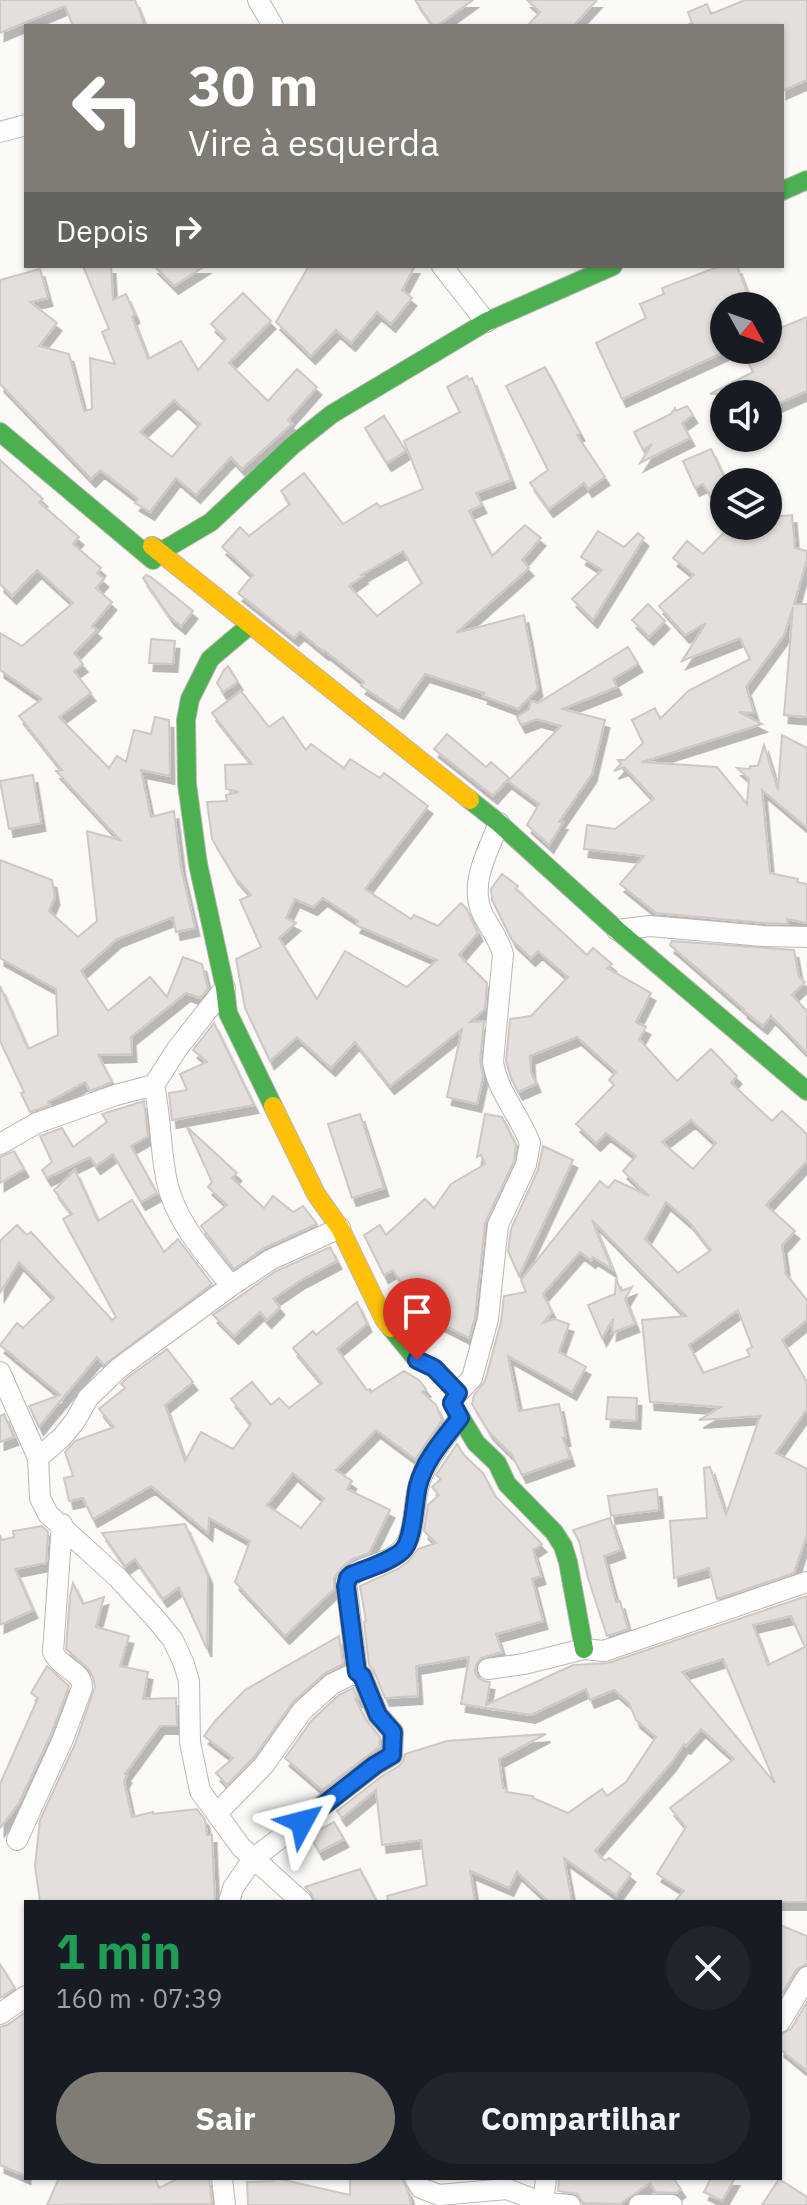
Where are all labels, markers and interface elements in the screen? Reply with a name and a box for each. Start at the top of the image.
text: 30 m [188,49,318,121]
icon: left [56,56,160,160]
text: Vire à esquerda [188,119,439,166]
icon: right [165,208,209,252]
text: Depois [56,211,149,250]
north arrow [710,292,782,364]
map controls [710,292,782,540]
button: sound [710,380,782,452]
button: layers [710,468,782,540]
pin [383,1278,451,1360]
icon: arrive [395,1290,439,1334]
position arrow [260,1780,344,1864]
text: 1 min [56,1920,181,1982]
button: close [666,1926,750,2010]
text: 160 m · 07:39 [56,1981,222,2015]
button: Sair [56,2072,395,2164]
button: Compartilhar [411,2072,750,2164]

